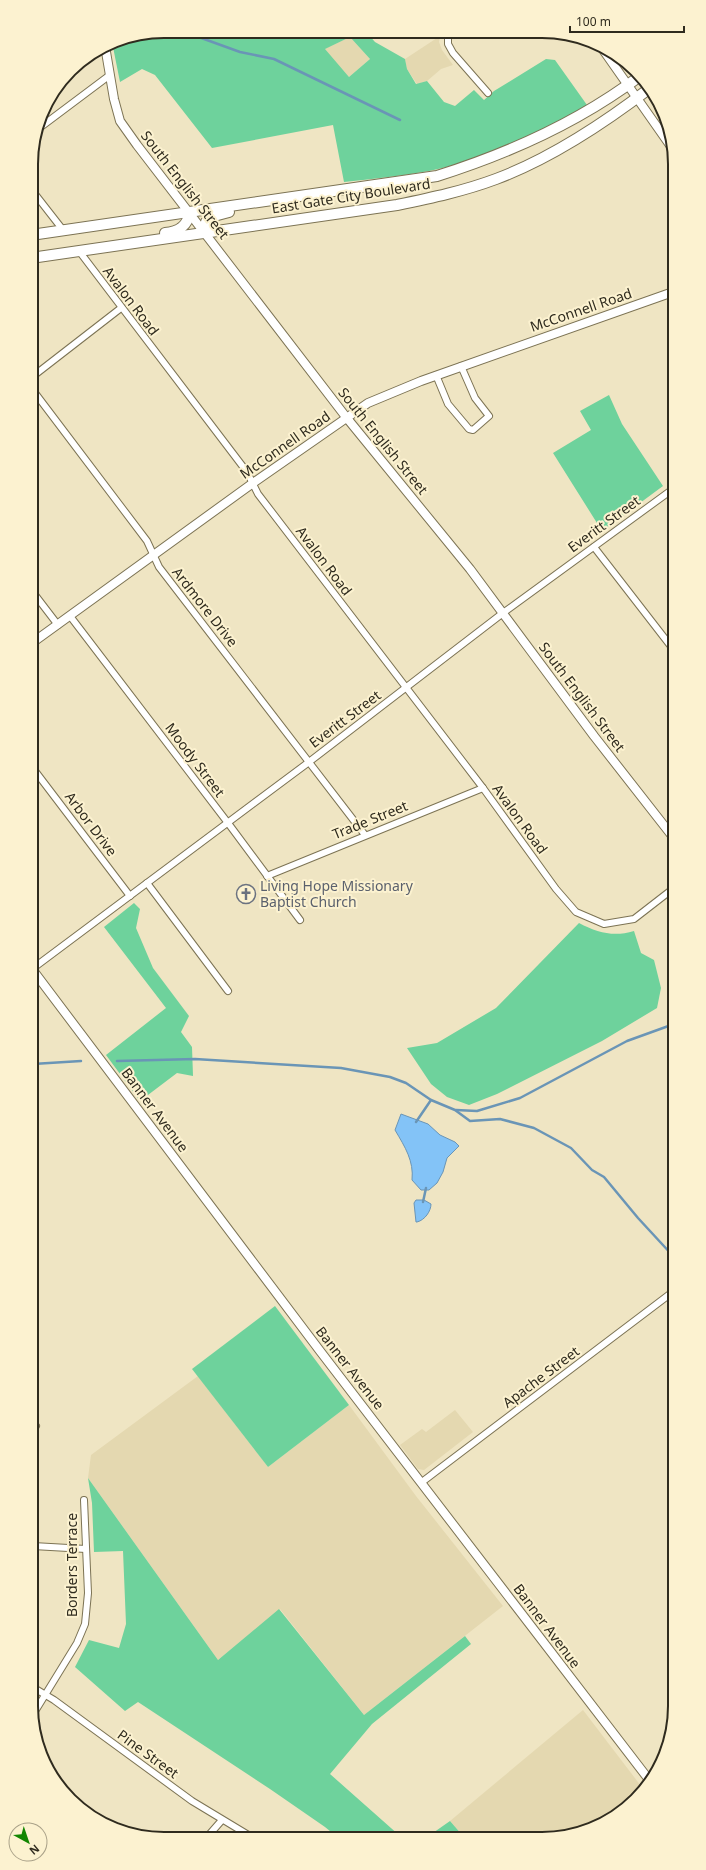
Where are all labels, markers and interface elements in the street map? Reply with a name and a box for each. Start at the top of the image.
scale bar [570,8,684,34]
text: 100 m [576,13,611,30]
street label: South English Street [137,127,234,243]
street label: East Gate City Boulevard [270,174,432,217]
street label: Avalon Road [99,262,164,339]
street label: McConnell Road [527,283,634,336]
street label: South English Street [334,383,432,498]
street label: McConnell Road [236,406,334,483]
street label: Everitt Street [564,491,644,556]
street label: Avalon Road [292,522,357,599]
street label: Ardmore Drive [168,563,243,651]
street label: South English Street [535,638,630,755]
street label: Everitt Street [305,685,384,752]
street label: Moody Street [161,719,230,801]
street label: Avalon Road [489,780,552,857]
street label: Arbor Drive [61,788,122,860]
street label: Trade Street [329,796,410,843]
place label: Living Hope Missionary Baptist Church [260,876,414,911]
church icon: Living Hope Missionary Baptist Church [235,883,257,905]
street label: Banner Avenue [118,1064,193,1156]
street label: Banner Avenue [312,1322,389,1413]
street label: Apache Street [498,1342,583,1412]
street label: Borders Terrace [62,1513,81,1617]
street label: Banner Avenue [510,1580,585,1672]
street label: Pine Street [114,1725,183,1782]
north arrow [8,1822,48,1862]
text: N [26,1841,43,1859]

